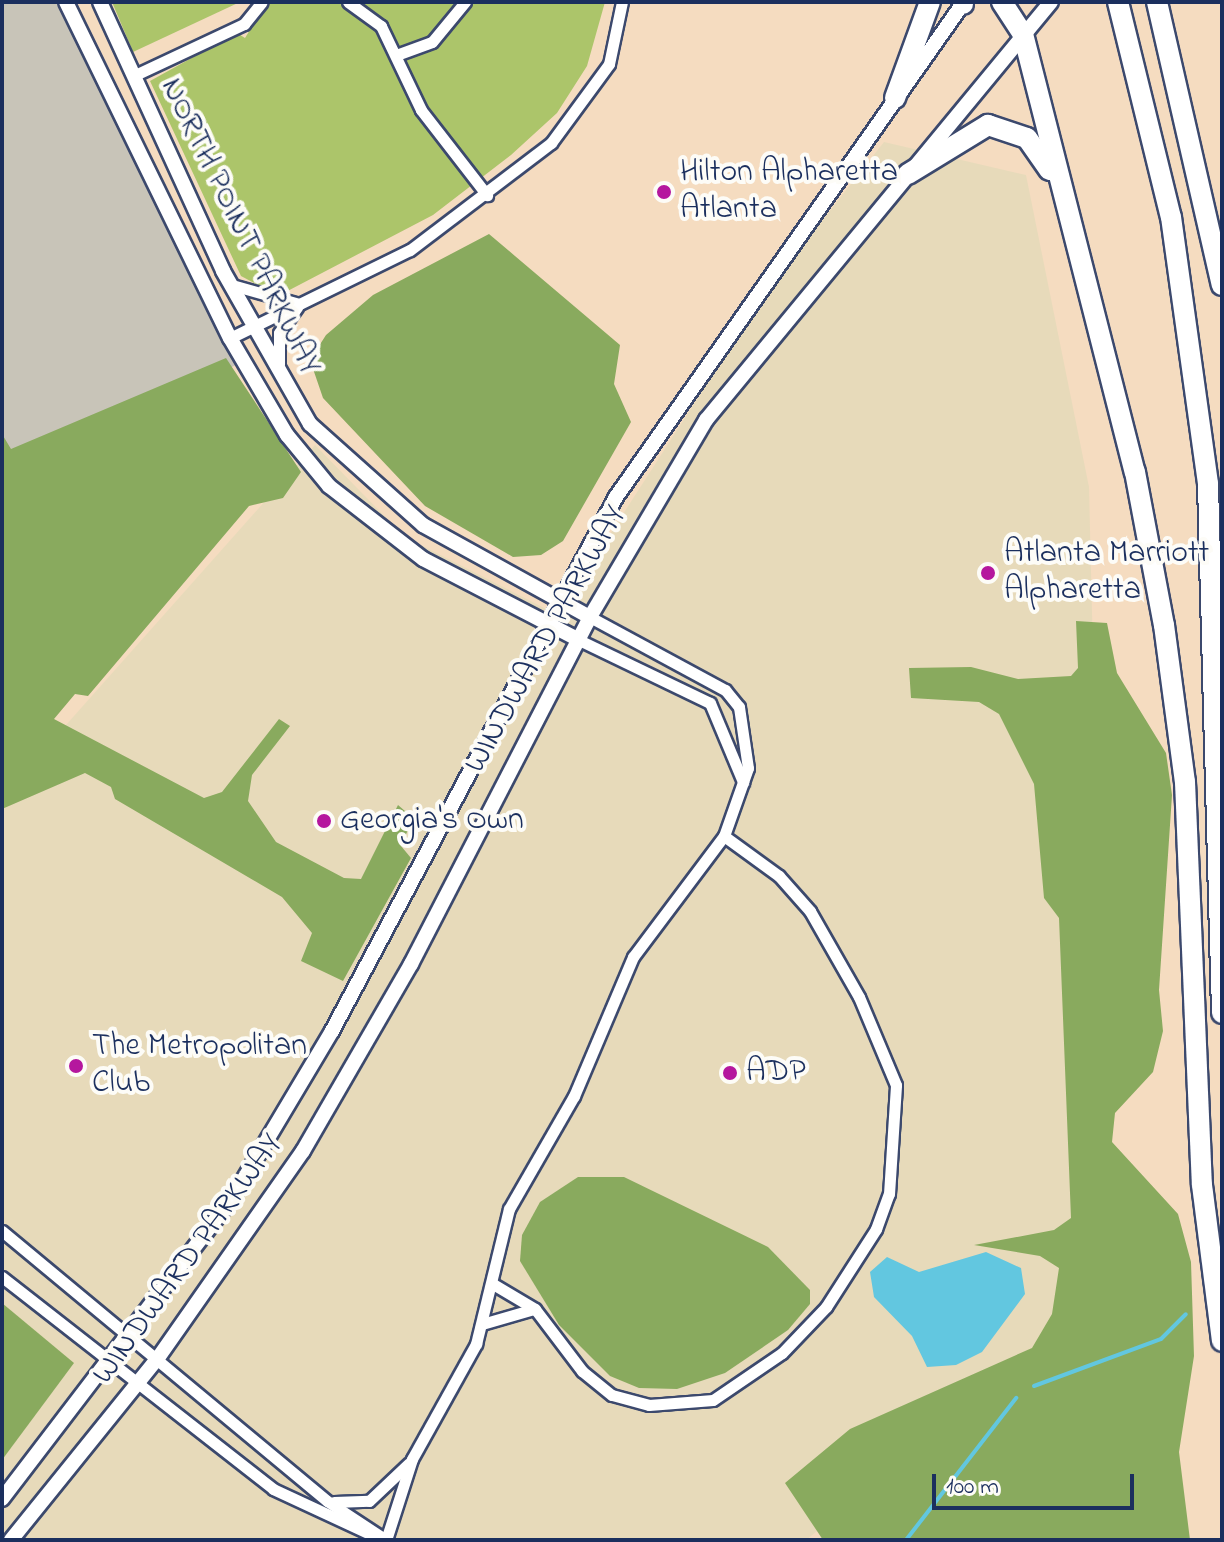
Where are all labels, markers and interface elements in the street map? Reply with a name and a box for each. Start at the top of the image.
street label: NORTH POINT PARKWAY [150,72,328,382]
place label: Hilton Alpharetta Atlanta [680,155,898,230]
marker: Hilton Alpharetta Atlanta [655,183,673,201]
street label: WINDWARD PARKWAY [458,500,636,780]
place label: Atlanta Marriott Alpharetta [1004,536,1209,611]
marker: Atlanta Marriott Alpharetta [979,564,997,582]
place label: Georgia's Own [340,802,524,840]
marker: Georgia's Own [315,812,333,830]
place label: The Metropolitan Club [92,1029,307,1104]
place label: ADP [746,1054,806,1092]
marker: The Metropolitan Club [67,1057,85,1075]
marker: ADP [721,1064,739,1082]
street label: WINDWARD PARKWAY [85,1127,293,1393]
scale bar [936,1458,1138,1508]
text: 100 m [946,1470,999,1505]

